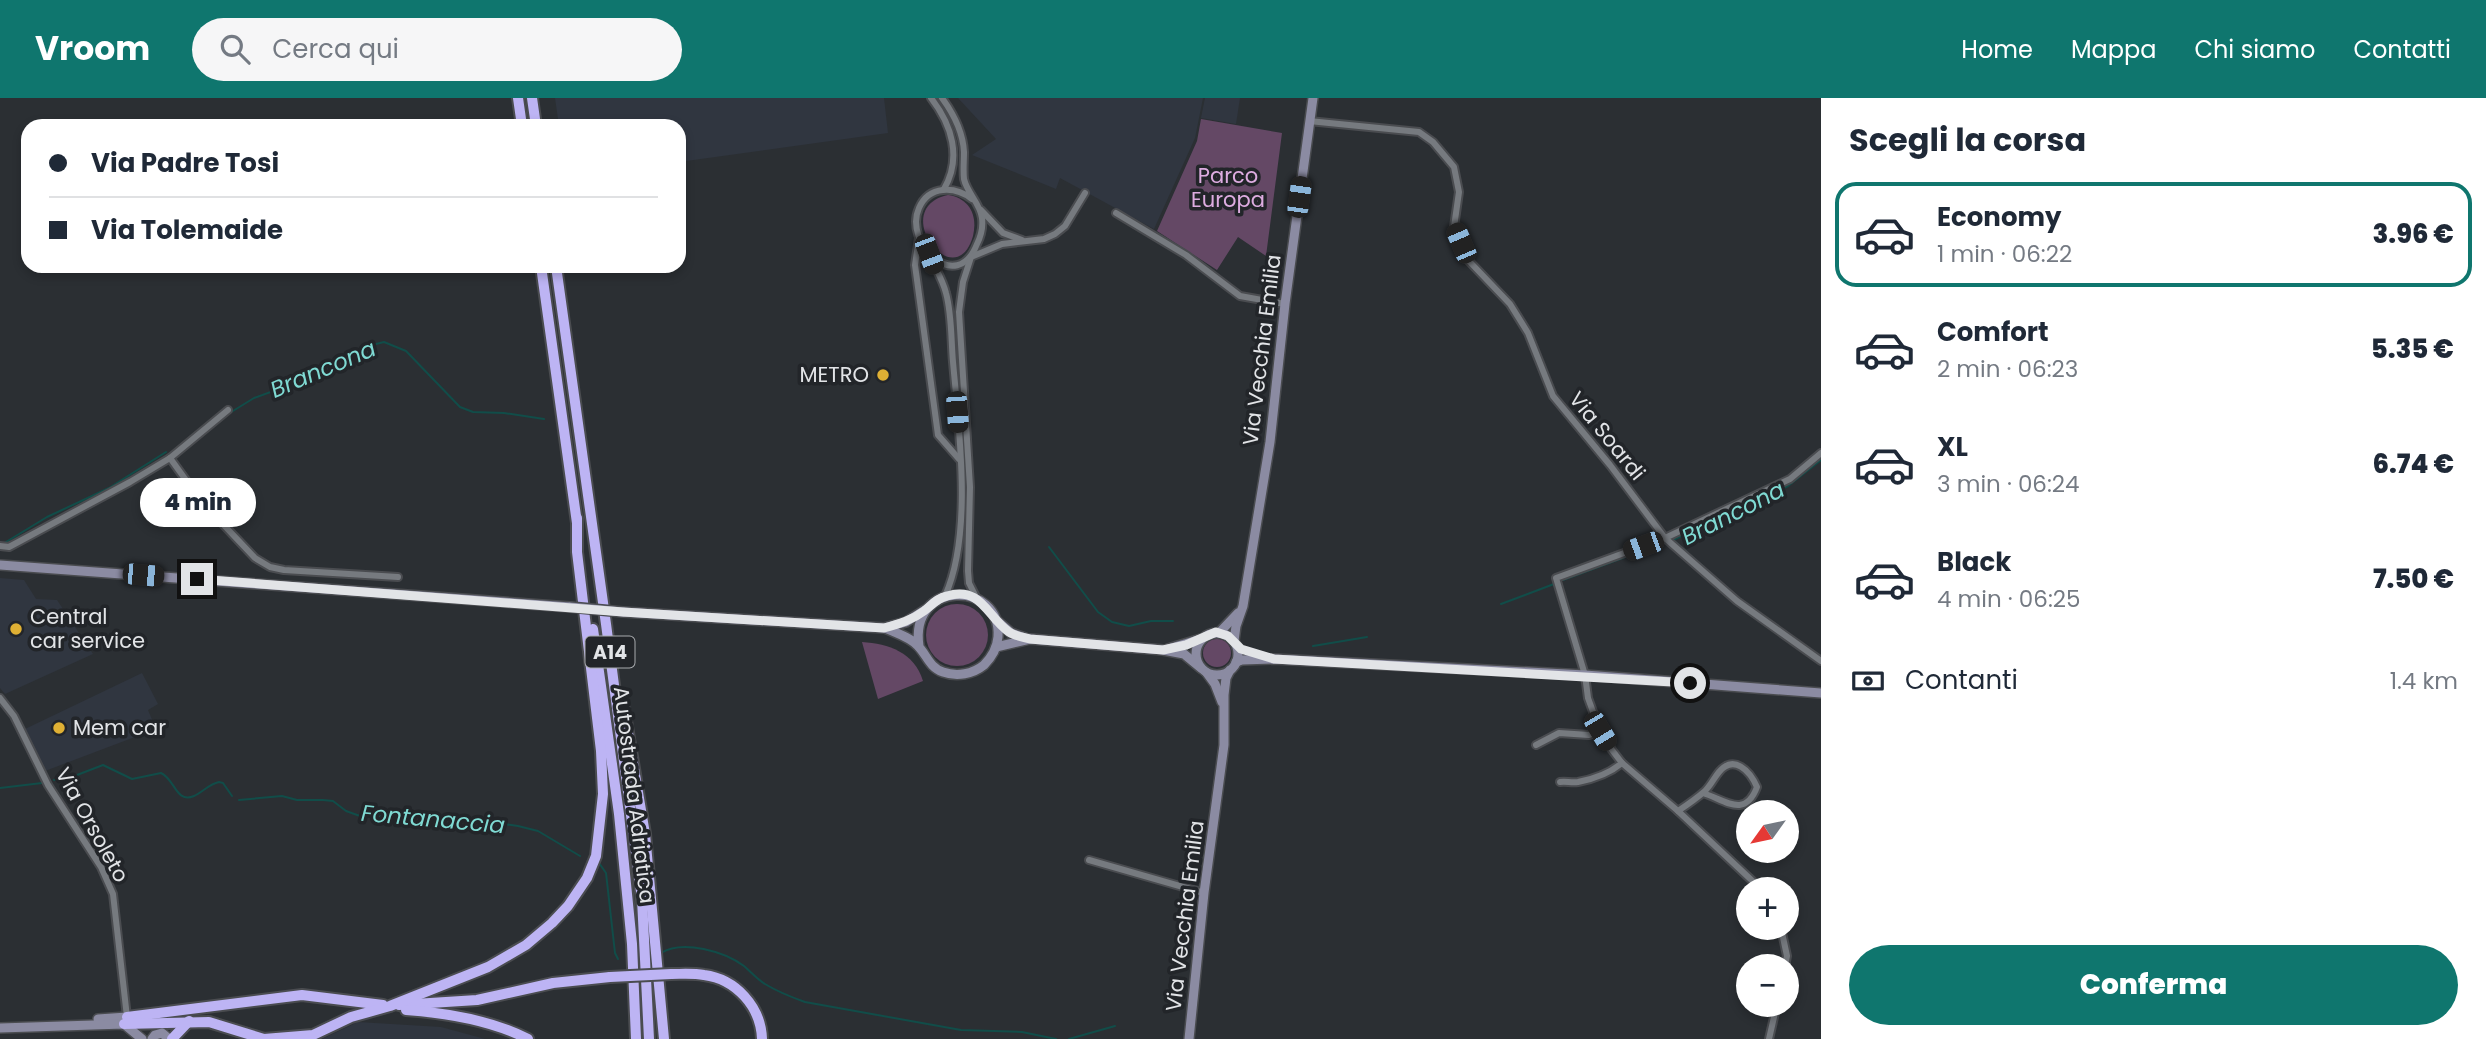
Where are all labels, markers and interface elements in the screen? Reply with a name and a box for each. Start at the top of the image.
search box [192,18,682,81]
text: Vroom [35,25,150,72]
icon: search [216,30,254,68]
text: Cerca qui [272,31,399,67]
text: Home [1961,33,2033,66]
text: Mappa [2071,33,2156,66]
text: Chi siamo [2194,33,2315,66]
text: Contatti [2353,33,2451,66]
text: Scegli la corsa [1849,117,2086,162]
text: Via Padre Tosi [91,145,279,181]
park label: Parco Europa [1191,161,1265,214]
car [1286,175,1313,219]
text: Economy [1937,199,2061,235]
icon: car [1853,203,1916,266]
text: Via Tolemaide [91,212,283,248]
text: 3.96 € [2372,216,2454,252]
car [1444,220,1479,266]
car [912,231,947,277]
text: 1 min · 06:22 [1937,238,2072,270]
street label: Via Vecchia Emilia [1235,253,1288,447]
text: Comfort [1937,314,2049,350]
icon: car [1853,318,1916,381]
text: 5.35 € [2371,331,2454,367]
water label: Brancona [265,332,381,406]
text: 2 min · 06:23 [1937,353,2078,385]
place label: METRO [800,360,869,389]
marker: METRO [875,367,891,383]
street label: Via Soardi [1563,385,1652,486]
car [946,390,969,434]
text: XL [1937,429,1968,465]
icon: car [1853,433,1916,496]
text: 6.74 € [2373,446,2454,482]
text: 3 min · 06:24 [1937,468,2080,500]
water label: Brancona [1676,473,1790,553]
callout: 4 min [139,477,255,526]
text: 4 min [164,486,232,518]
car [1620,529,1667,563]
text: Black [1937,544,2011,580]
icon: car [1853,548,1916,611]
text: 7.50 € [2373,561,2454,597]
car [122,563,165,587]
route end [181,563,213,595]
text: 4 min · 06:25 [1937,583,2080,615]
place label: Central car service [30,602,145,655]
marker: Central car service [8,621,24,637]
road number: A14 [586,636,634,667]
icon: cash [1849,662,1887,700]
text: Contanti [1905,662,2018,698]
text: 1.4 km [2390,665,2458,697]
route start [1674,667,1706,699]
street label: Autostrada Adriatica [607,685,662,905]
car [1581,708,1620,754]
place label: Mem car [73,713,166,742]
marker: Mem car [51,720,67,736]
street label: Via Orsoleto [49,762,136,887]
water label: Fontanaccia [360,797,506,841]
north arrow [1736,800,1799,863]
map controls [1736,800,1799,1017]
street label: Via Vecchia Emilia [1158,819,1211,1013]
button: + [1736,877,1799,940]
button: Conferma [1849,945,2458,1025]
button: − [1736,954,1799,1017]

